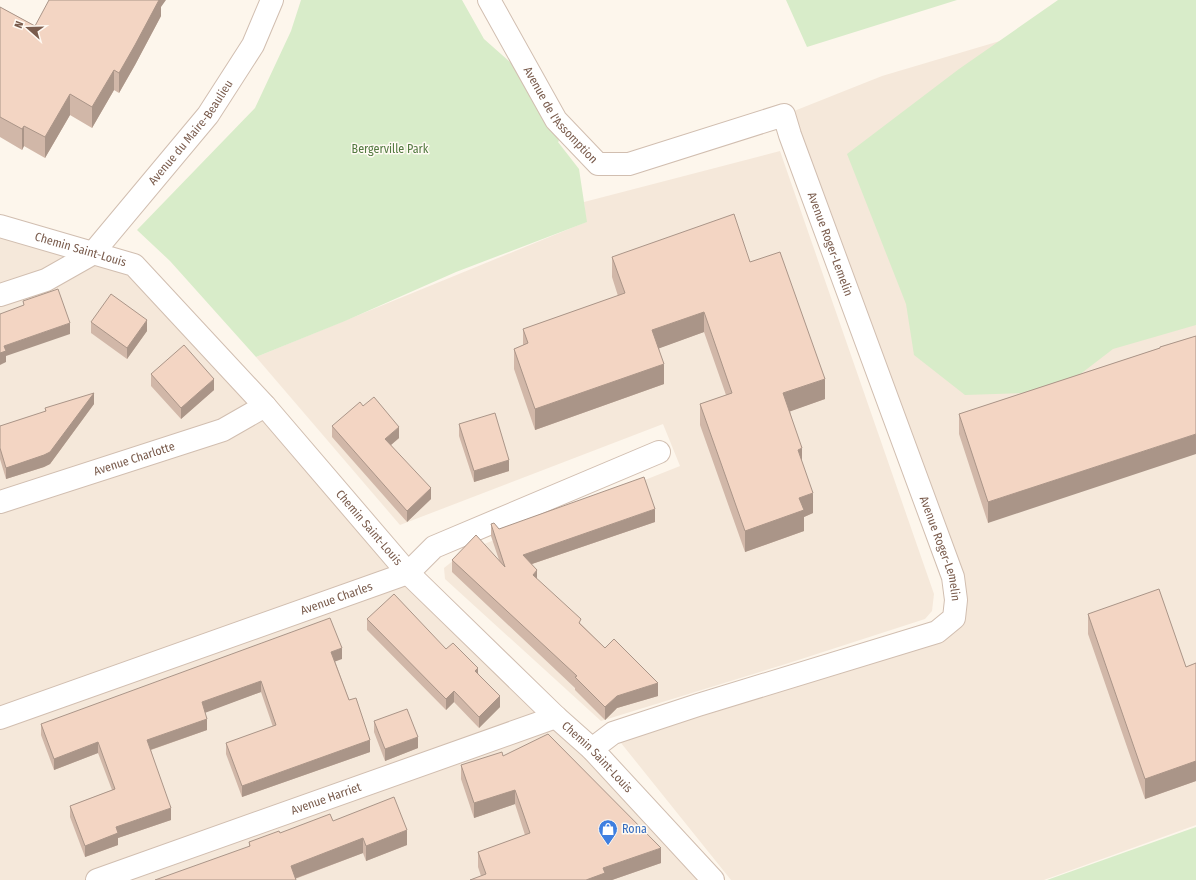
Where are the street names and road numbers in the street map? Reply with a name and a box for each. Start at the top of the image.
street label: Avenue de l'Assomption [521,64,601,166]
street label: Avenue du Maire-Beaulieu [146,77,236,188]
street label: Avenue Roger-Lemelin [805,190,856,298]
street label: Chemin Saint-Louis [33,230,128,269]
street label: Avenue Charlotte [92,439,177,478]
street label: Chemin Saint-Louis [333,487,405,568]
street label: Avenue Roger-Lemelin [917,494,963,602]
street label: Avenue Charles [298,579,374,618]
street label: Chemin Saint-Louis [559,719,636,795]
street label: Avenue Harriet [289,780,363,818]

